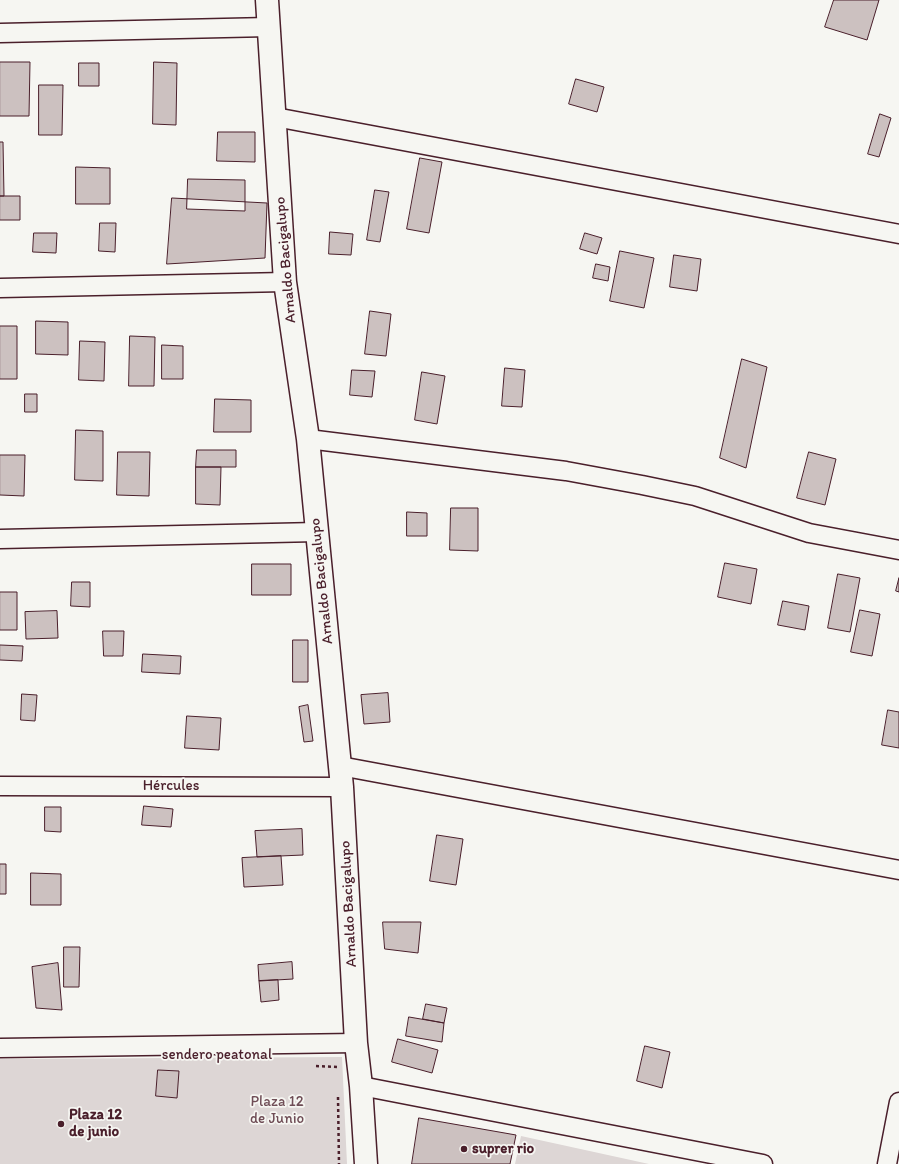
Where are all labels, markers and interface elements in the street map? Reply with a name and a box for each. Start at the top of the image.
street label: Arnaldo Bacigalupo [272,196,300,324]
street label: Arnaldo Bacigalupo [306,517,338,645]
street label: Hércules [143,777,199,795]
street label: Arnaldo Bacigalupo [337,840,361,968]
street label: sendero peatonal [162,1046,272,1064]
park label: Plaza 12 de Junio [250,1093,304,1128]
place label: Plaza 12 de junio [69,1106,122,1141]
marker: Plaza 12 de junio [56,1119,66,1129]
place label: suprer rio [472,1140,534,1158]
marker: suprer rio [459,1144,469,1154]

